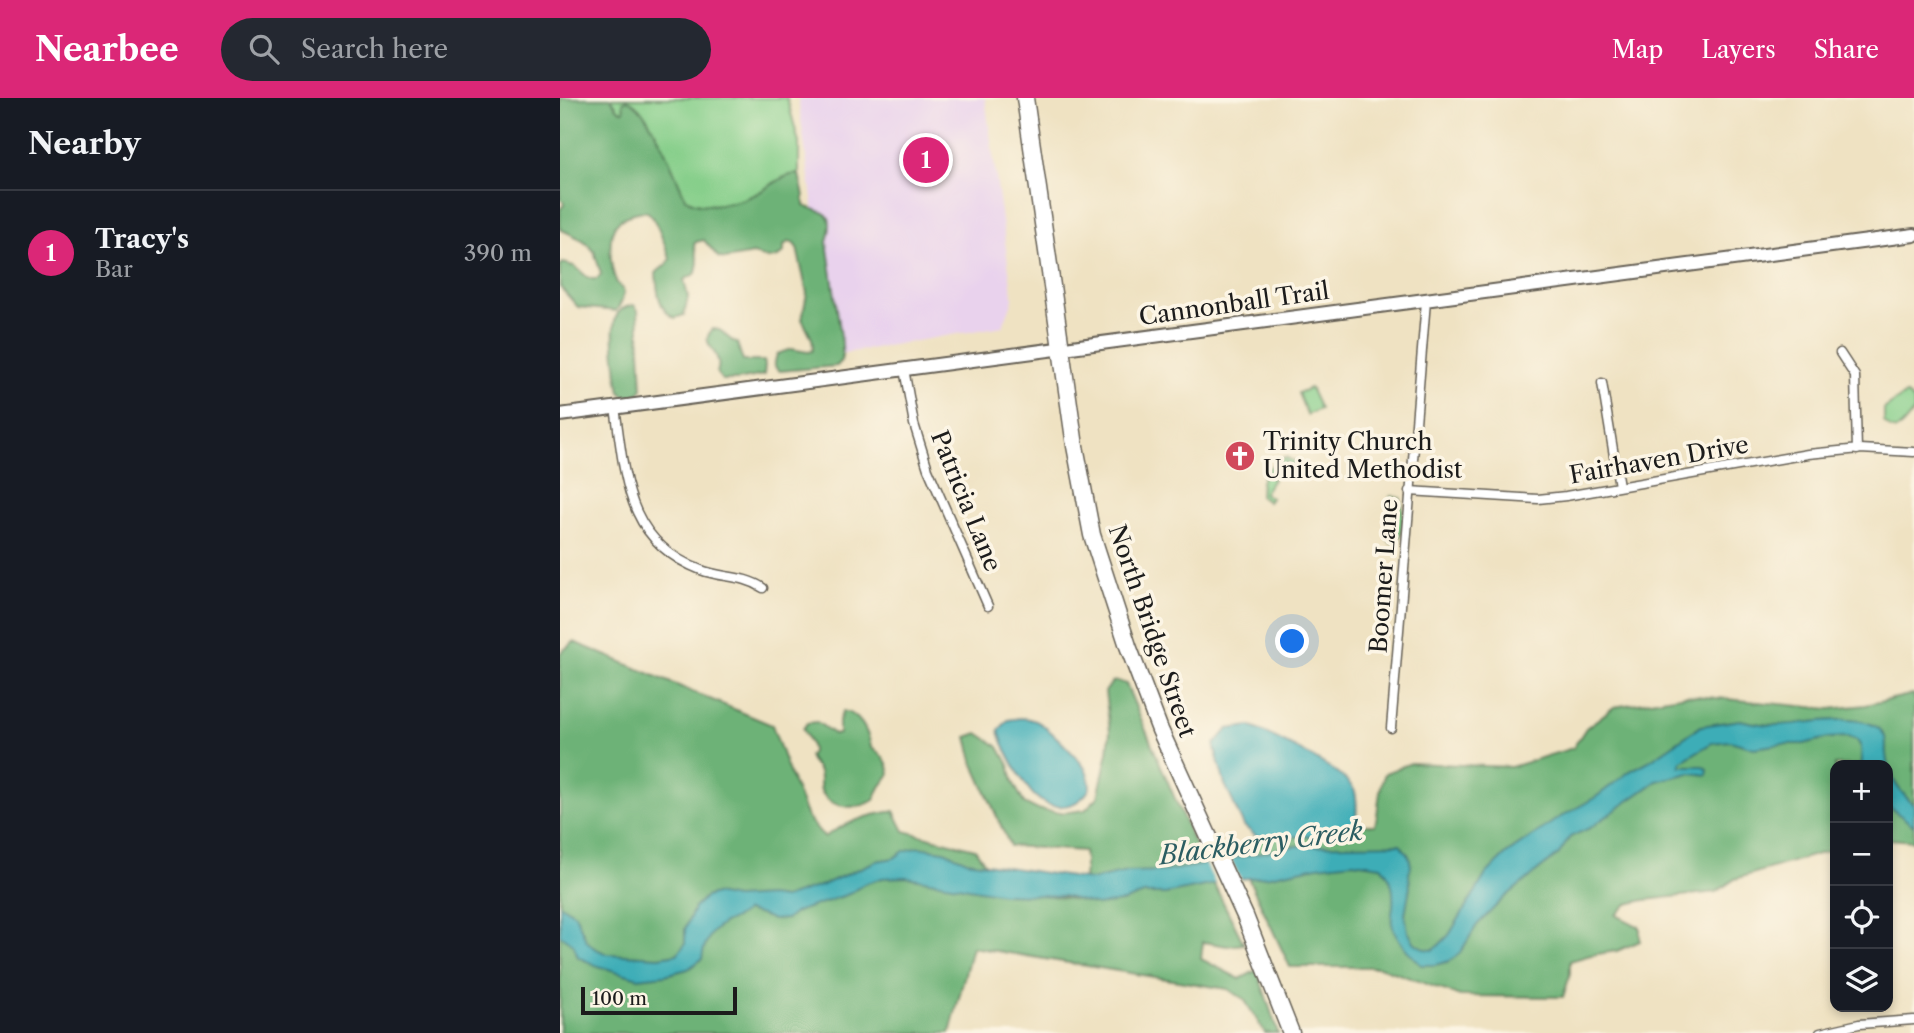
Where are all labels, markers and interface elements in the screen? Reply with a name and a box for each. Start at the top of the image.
search box [221,18,711,81]
text: Nearbee [35,29,179,70]
icon: search [245,30,283,68]
text: Search here [301,33,448,65]
text: Map [1612,35,1663,64]
text: Layers [1701,35,1776,64]
text: Share [1814,35,1879,64]
text: Nearby [28,125,141,162]
pin: 1 [903,134,949,186]
text: Tracy's [95,223,189,255]
text: 1 [46,239,56,267]
text: 390 m [464,239,532,267]
text: Bar [95,255,133,283]
street label: Cannonball Trail [1137,276,1331,331]
street label: Patricia Lane [925,426,1008,576]
place label: Trinity Church United Methodist [1263,427,1463,484]
street label: Fairhaven Drive [1567,429,1751,490]
church icon: Trinity Church United Methodist [1223,439,1257,473]
street label: Boomer Lane [1364,498,1403,654]
street label: North Bridge Street [1102,521,1203,741]
your location [1275,624,1309,658]
map controls [1830,760,1893,1012]
button: + [1830,760,1893,823]
water label: Blackberry Creek [1155,815,1365,872]
button: − [1830,823,1893,886]
button: locate [1830,886,1893,949]
button: layers [1830,949,1893,1012]
scale bar [581,984,737,1016]
text: 100 m [592,987,647,1010]

